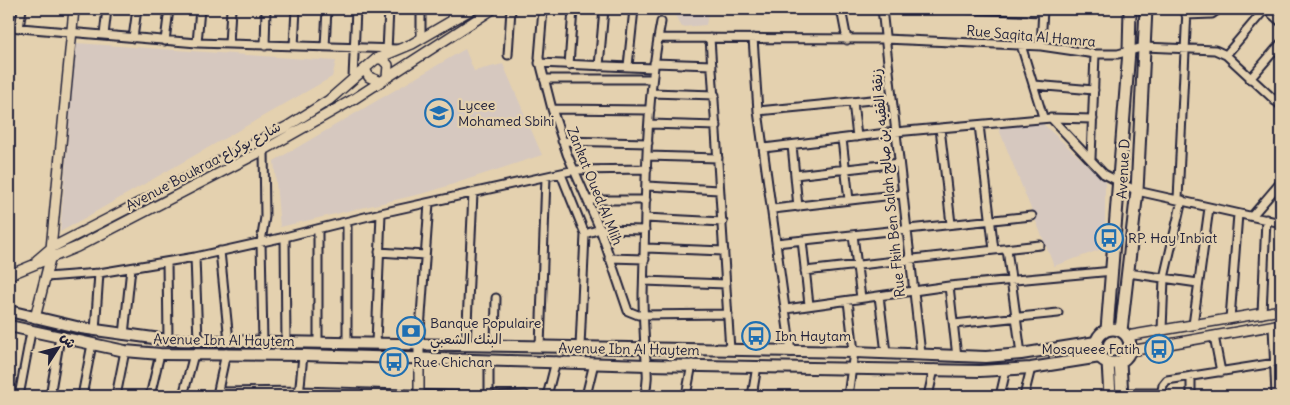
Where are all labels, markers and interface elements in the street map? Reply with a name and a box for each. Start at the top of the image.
street label: Rue Saqita Al Hamra [966,21,1096,51]
street label: Rue Fkih Ben Salah زنقة الفقيه بن صالح [867,68,910,298]
place label: Lycee Mohamed Sbihi [458,96,554,130]
school or university icon: Lycee Mohamed Sbihi [424,98,454,128]
street label: Avenue Boukraa شارع بوكراع [122,117,285,216]
street label: Zankat Oued Al Mlih [563,124,627,248]
street label: Avenue D [1112,138,1134,200]
bus stop icon: RP. Hay Inbiat [1094,223,1124,253]
place label: RP. Hay Inbiat [1128,229,1218,247]
place label: Banque Populaire البنك الشعبي [430,314,541,352]
bank icon: Banque Populaire البنك الشعبي [396,316,426,346]
bus stop icon: Ibn Haytam [741,321,771,351]
north arrow [32,322,82,372]
place label: Ibn Haytam [775,327,851,345]
text: ش [57,329,80,352]
street label: Avenue Ibn Al Haytem [153,330,295,350]
bus stop icon: Mosqueee Fatih [1144,334,1174,364]
street label: Avenue Ibn Al Haytem [558,339,700,359]
place label: Mosqueee Fatih [1042,340,1140,358]
bus stop icon: Rue Chichan [379,347,409,377]
place label: Rue Chichan [413,353,493,371]

